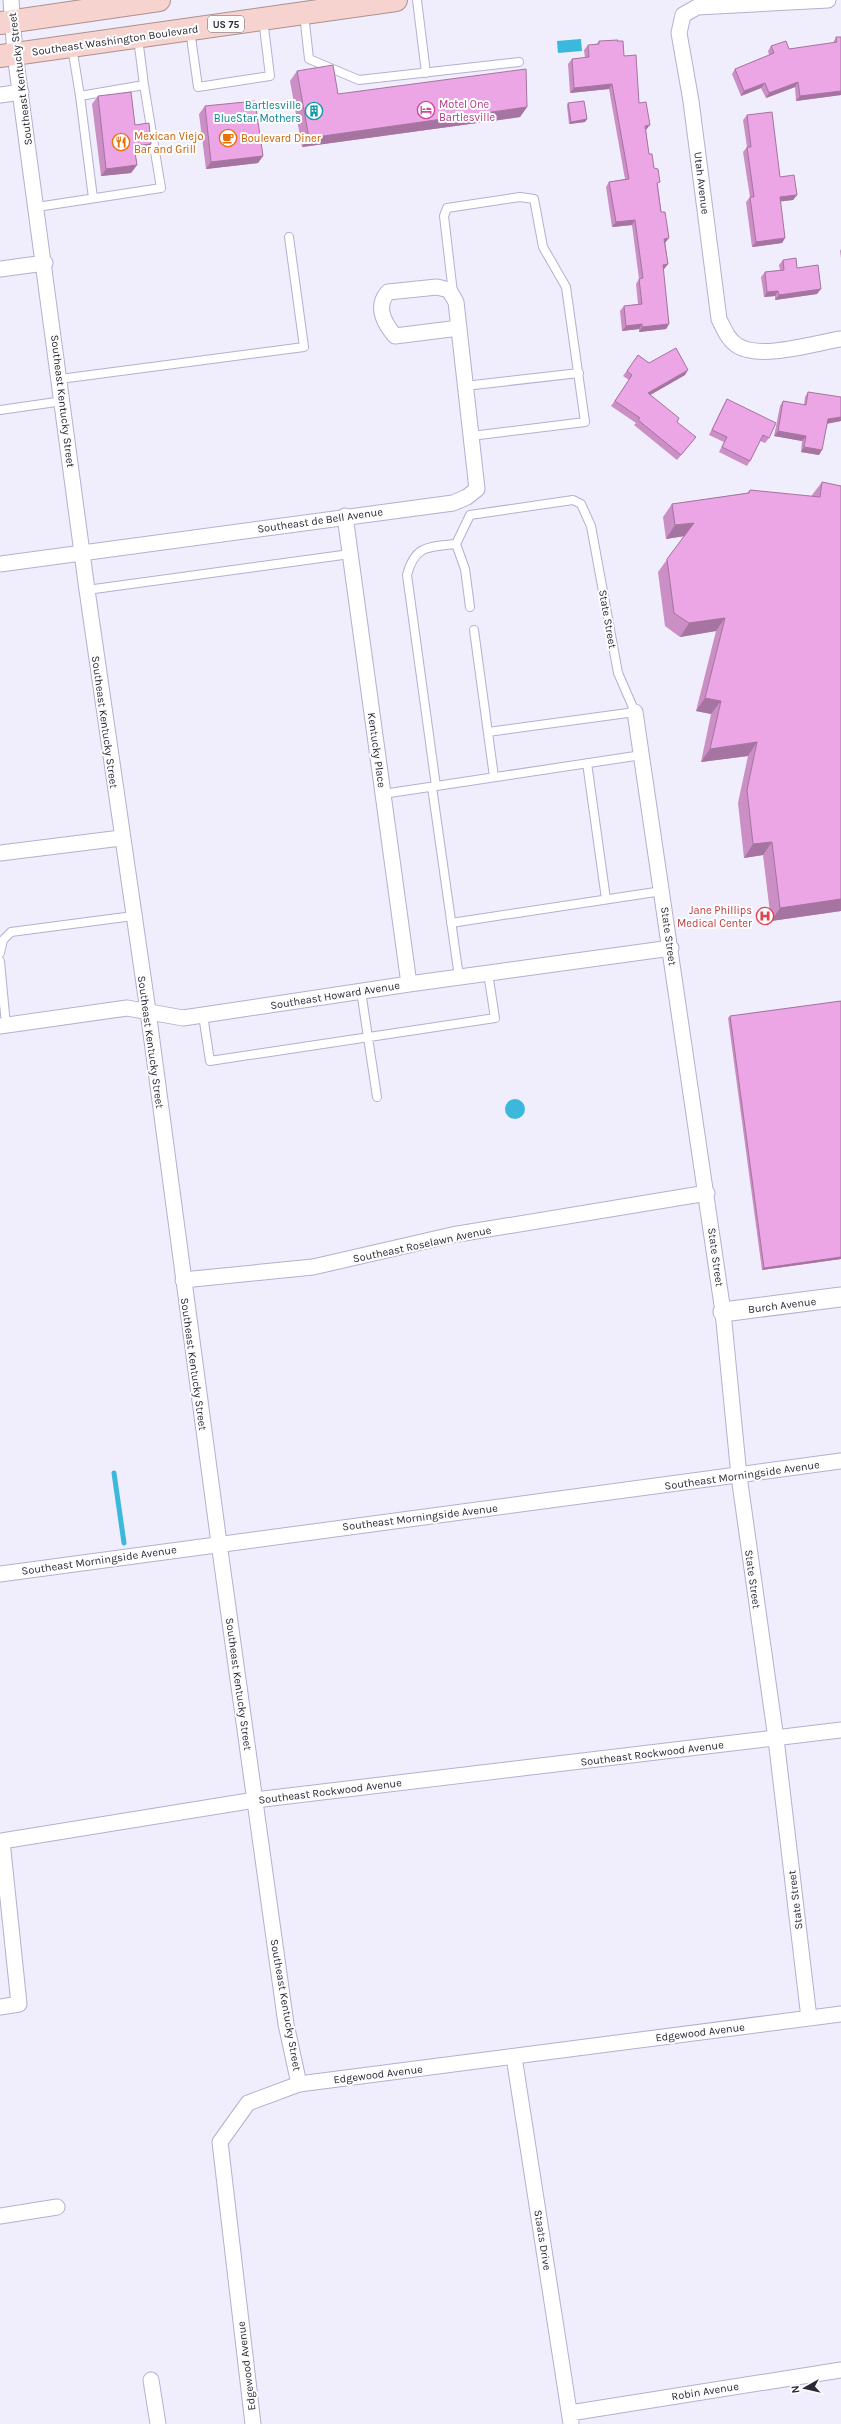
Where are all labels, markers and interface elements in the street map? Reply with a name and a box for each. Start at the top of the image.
street label: Southeast Kentucky Street [6,12,35,146]
road number: US 75 [208,16,244,32]
street label: Southeast Washington Boulevard [31,22,199,59]
place label: Motel One Bartlesville [439,98,495,124]
place label: Bartlesville BlueStar Mothers [214,99,301,125]
hotel icon: Motel One Bartlesville [416,100,436,120]
building icon: Bartlesville BlueStar Mothers [304,101,324,121]
cafe icon: Boulevard Diner [218,128,238,148]
place label: Mexican Viejo Bar and Grill [134,130,203,156]
restaurant icon: Mexican Viejo Bar and Grill [111,132,131,152]
place label: Boulevard Diner [241,132,321,145]
street label: Utah Avenue [691,151,712,215]
street label: Southeast Kentucky Street [48,334,77,468]
street label: Southeast de Bell Avenue [256,505,384,536]
street label: State Street [596,589,619,649]
street label: Southeast Kentucky Street [89,655,120,789]
street label: Kentucky Place [365,712,388,789]
place label: Jane Phillips Medical Center [677,904,752,930]
street label: State Street [658,906,679,966]
hospital icon: Jane Phillips Medical Center [755,906,775,926]
street label: Southeast Kentucky Street [135,975,166,1109]
street label: Southeast Howard Avenue [269,979,401,1012]
street label: Southeast Roselawn Avenue [352,1223,493,1266]
street label: State Street [705,1227,726,1287]
street label: Burch Avenue [747,1295,817,1316]
street label: Southeast Kentucky Street [178,1297,209,1431]
street label: Southeast Morningside Avenue [664,1458,821,1493]
street label: Southeast Morningside Avenue [342,1501,499,1533]
street label: Southeast Morningside Avenue [21,1543,178,1578]
street label: State Street [742,1549,763,1609]
street label: Southeast Kentucky Street [223,1617,254,1751]
street label: Southeast Rockwood Avenue [580,1738,725,1769]
street label: Southeast Rockwood Avenue [258,1776,403,1807]
street label: State Street [785,1870,806,1930]
street label: Southeast Kentucky Street [267,1938,304,2072]
street label: Edgewood Avenue [655,2021,746,2044]
street label: Edgewood Avenue [333,2063,424,2086]
street label: Staats Drive [531,2209,554,2272]
street label: Edgewood Avenue [235,2320,258,2411]
north arrow [785,2368,825,2408]
street label: Robin Avenue [670,2380,740,2403]
text: N [789,2385,803,2394]

